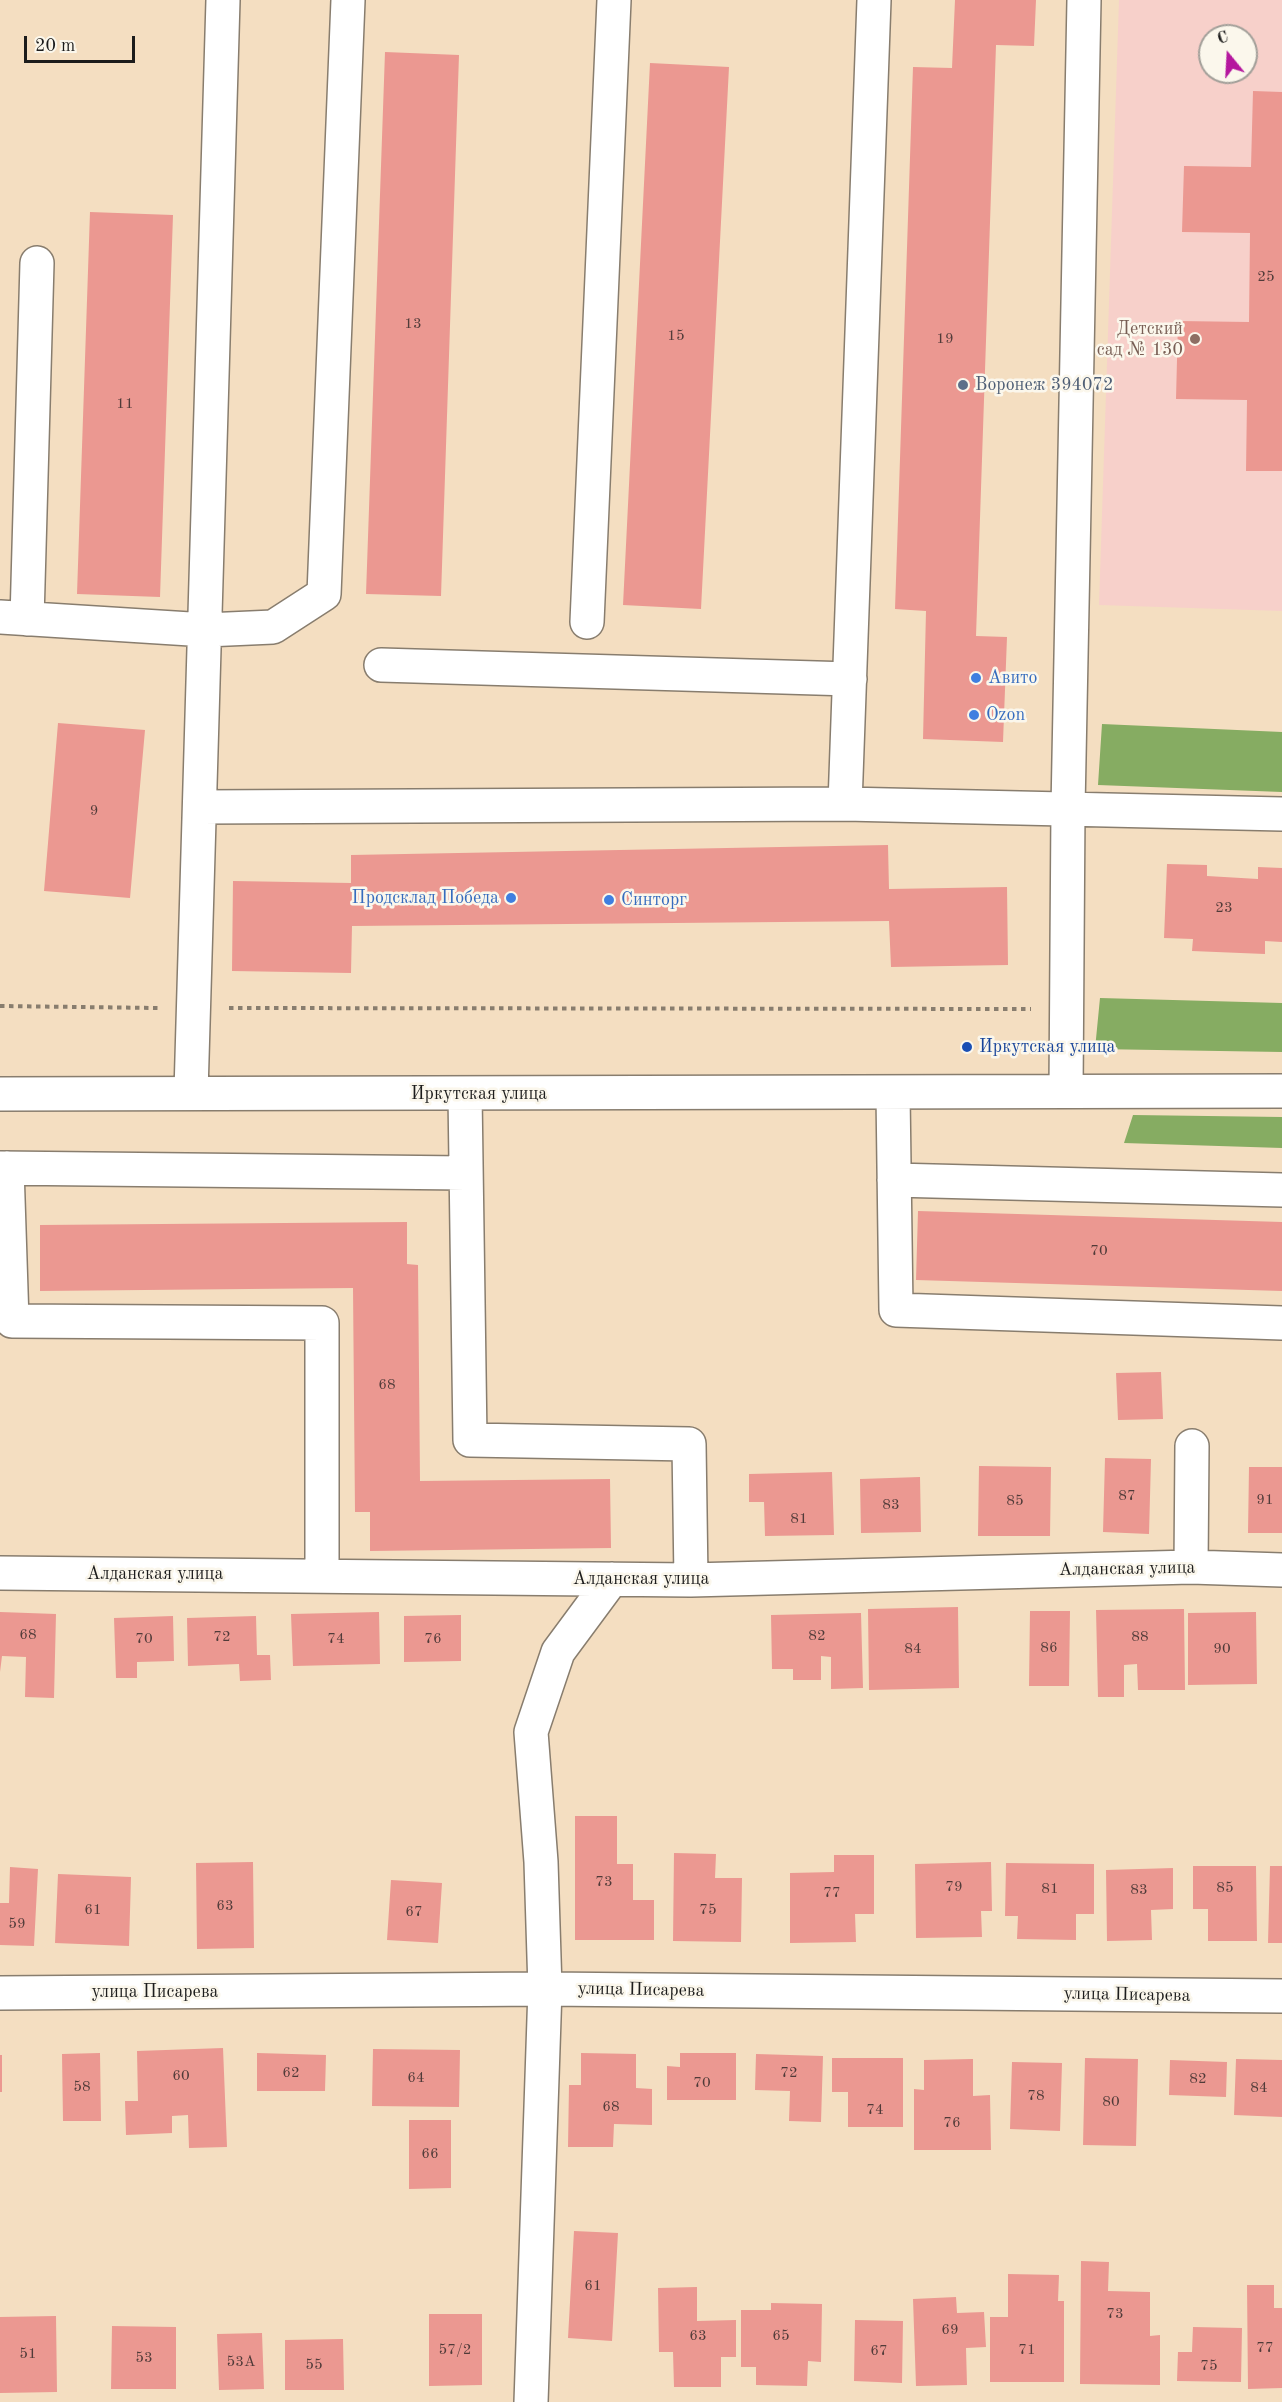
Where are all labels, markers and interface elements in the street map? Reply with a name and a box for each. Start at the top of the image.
scale bar [27,24,138,62]
north arrow [1198,24,1258,84]
text: С [1216,30,1231,48]
text: 20 m [35,37,75,55]
house number: 25 [1257,268,1275,286]
house number: 13 [404,315,422,333]
place label: Детский сад № 130 [1097,318,1183,360]
house number: 15 [667,327,685,345]
house number: 19 [936,330,954,348]
marker: Детский сад № 130 [1188,332,1202,346]
place label: Воронеж 394072 [975,374,1113,396]
marker: Воронеж 394072 [956,378,970,392]
house number: 11 [116,395,134,413]
place label: Авито [988,667,1037,689]
marker: Авито [969,671,983,685]
place label: Ozon [986,704,1025,726]
marker: Ozon [967,708,981,722]
house number: 9 [90,802,98,820]
place label: Продсклад Победа [352,887,499,909]
place label: Синторг [621,889,687,911]
marker: Продсклад Победа [504,891,518,905]
marker: Синторг [602,893,616,907]
house number: 23 [1215,899,1233,917]
place label: Иркутская улица [979,1036,1115,1058]
marker: Иркутская улица [960,1040,974,1054]
street label: Иркутская улица [411,1083,547,1105]
house number: 70 [1090,1242,1108,1260]
house number: 68 [378,1376,396,1394]
house number: 87 [1118,1487,1136,1505]
house number: 91 [1256,1491,1274,1509]
house number: 85 [1006,1492,1024,1510]
house number: 83 [882,1496,900,1514]
house number: 81 [790,1510,808,1528]
street label: Алданская улица [1059,1557,1195,1581]
street label: Алданская улица [87,1563,223,1585]
street label: Алданская улица [573,1568,709,1590]
house number: 68 [19,1626,37,1644]
house number: 82 [808,1627,826,1645]
house number: 72 [213,1628,231,1646]
house number: 88 [1131,1628,1149,1646]
house number: 70 [135,1630,153,1648]
house number: 74 [327,1630,345,1648]
house number: 76 [424,1630,442,1648]
house number: 86 [1040,1639,1058,1657]
house number: 84 [904,1640,922,1658]
house number: 90 [1213,1640,1231,1658]
house number: 73 [595,1873,613,1891]
house number: 79 [945,1878,963,1896]
house number: 85 [1216,1879,1234,1897]
house number: 81 [1041,1880,1059,1898]
house number: 83 [1130,1881,1148,1899]
house number: 77 [823,1884,841,1902]
house number: 63 [216,1897,234,1915]
house number: 61 [84,1901,102,1919]
house number: 75 [699,1901,717,1919]
house number: 67 [405,1903,423,1921]
house number: 59 [8,1915,26,1933]
street label: улица Писарева [577,1978,705,2002]
street label: улица Писарева [92,1981,218,2003]
street label: улица Писарева [1063,1983,1191,2007]
house number: 62 [282,2064,300,2082]
house number: 72 [780,2064,798,2082]
house number: 60 [172,2067,190,2085]
house number: 64 [407,2069,425,2087]
house number: 82 [1189,2070,1207,2088]
house number: 70 [693,2074,711,2092]
house number: 58 [73,2078,91,2096]
house number: 84 [1250,2079,1268,2097]
house number: 78 [1027,2087,1045,2105]
house number: 80 [1102,2093,1120,2111]
house number: 68 [602,2098,620,2116]
house number: 74 [866,2101,884,2119]
house number: 76 [943,2114,961,2132]
house number: 66 [421,2145,439,2163]
house number: 61 [584,2277,602,2295]
house number: 73 [1106,2305,1124,2323]
house number: 69 [941,2321,959,2339]
house number: 63 [689,2327,707,2345]
house number: 65 [772,2327,790,2345]
house number: 77 [1256,2339,1274,2357]
house number: 57/2 [439,2341,471,2359]
house number: 71 [1018,2341,1036,2359]
house number: 67 [870,2342,888,2360]
house number: 51 [19,2345,37,2363]
house number: 53 [135,2349,153,2367]
house number: 53А [227,2353,255,2371]
house number: 55 [305,2356,323,2374]
house number: 75 [1200,2357,1218,2375]

